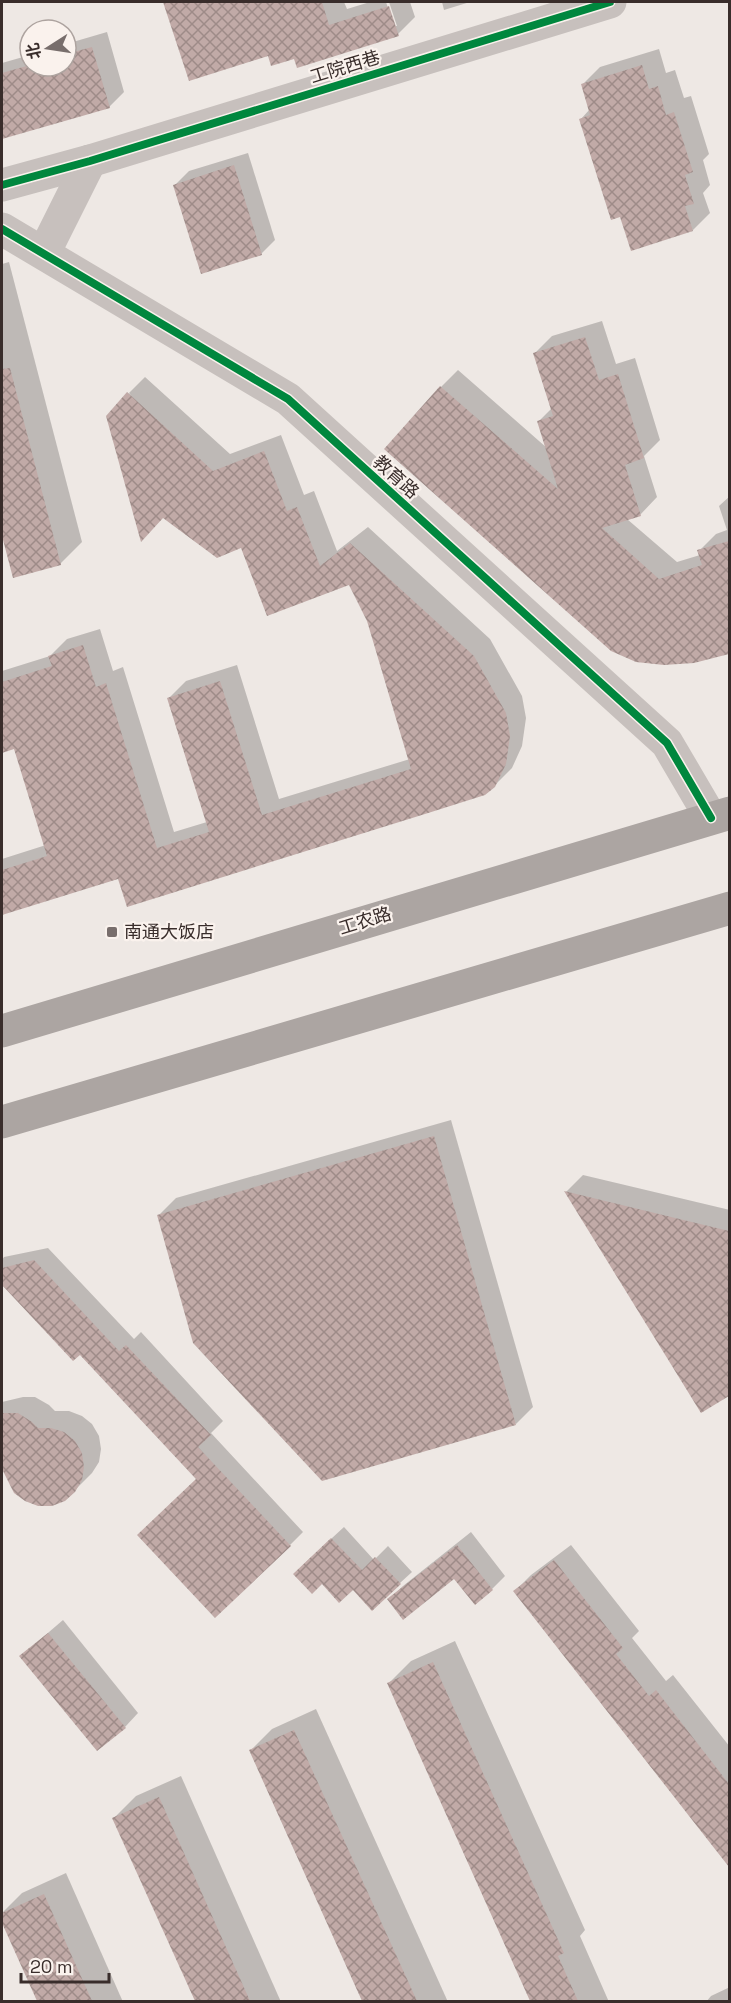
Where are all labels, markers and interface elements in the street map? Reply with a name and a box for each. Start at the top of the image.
north arrow [18,18,78,78]
text: 北 [22,41,46,61]
street label: 工院西巷 [307,45,383,88]
street label: 教育路 [369,450,424,503]
street label: 工农路 [336,902,394,939]
place label: 南通大饭店 [124,920,214,943]
marker: 南通大饭店 [105,925,119,939]
scale bar [21,1946,110,1984]
text: 20 m [30,1955,73,1978]

